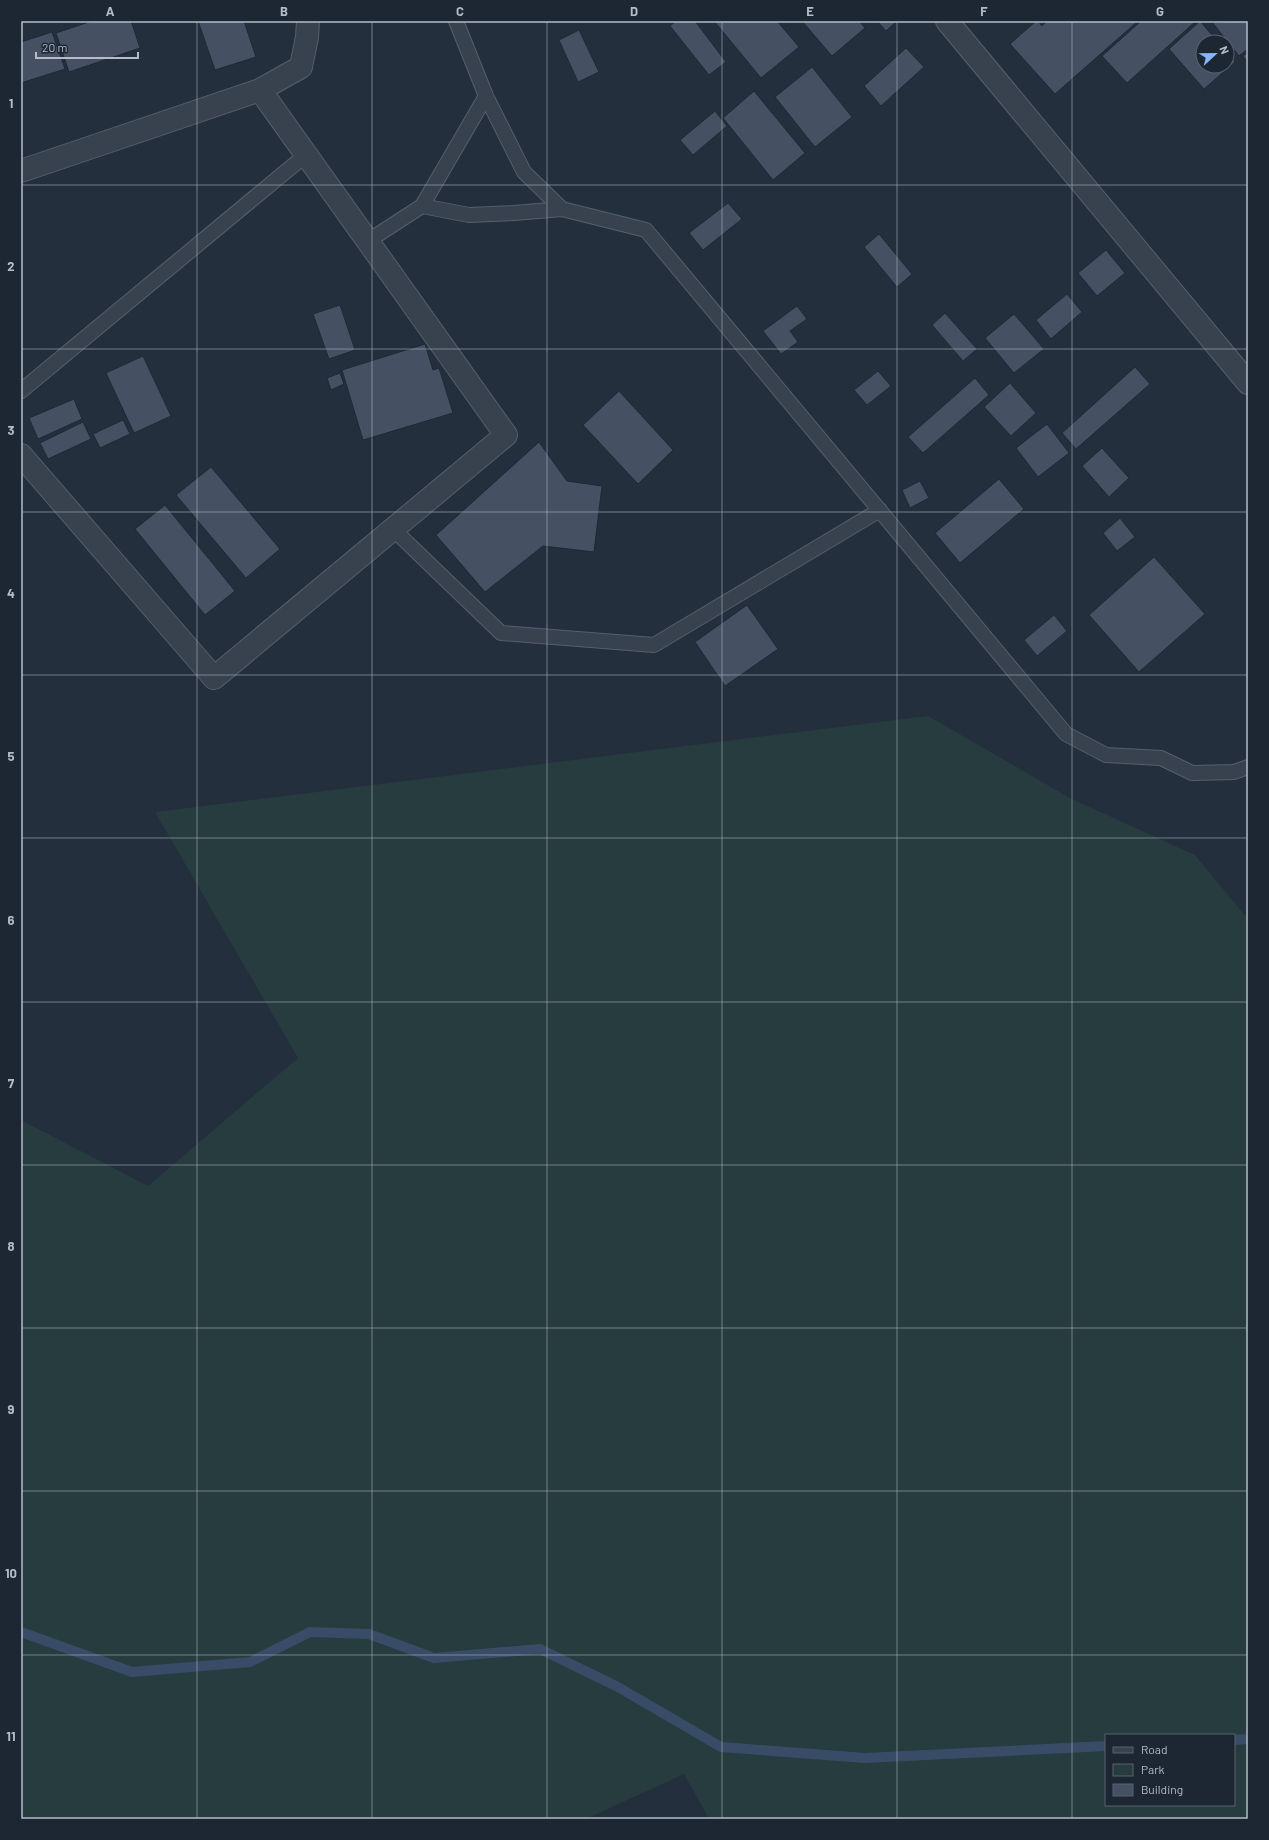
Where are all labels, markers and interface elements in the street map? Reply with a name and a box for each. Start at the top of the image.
text: A [106,3,115,19]
text: B [280,3,288,19]
text: C [456,3,464,19]
text: D [630,3,638,19]
text: E [806,3,814,19]
text: F [980,3,988,19]
text: G [1156,3,1164,19]
scale bar [36,34,138,60]
north arrow [1195,34,1235,74]
text: 20 m [42,40,68,54]
text: N [1217,44,1232,56]
text: 1 [9,95,13,111]
text: 2 [7,258,15,274]
text: 3 [7,422,15,438]
text: 4 [7,585,15,601]
text: 5 [7,748,15,764]
text: 6 [8,912,15,928]
text: 7 [8,1075,15,1091]
text: 8 [7,1238,15,1254]
text: 9 [8,1401,15,1417]
text: 10 [5,1565,17,1581]
text: 11 [6,1728,16,1744]
legend [1105,1734,1235,1806]
text: Road [1141,1742,1168,1756]
text: Park [1141,1762,1165,1776]
text: Building [1141,1782,1183,1796]

